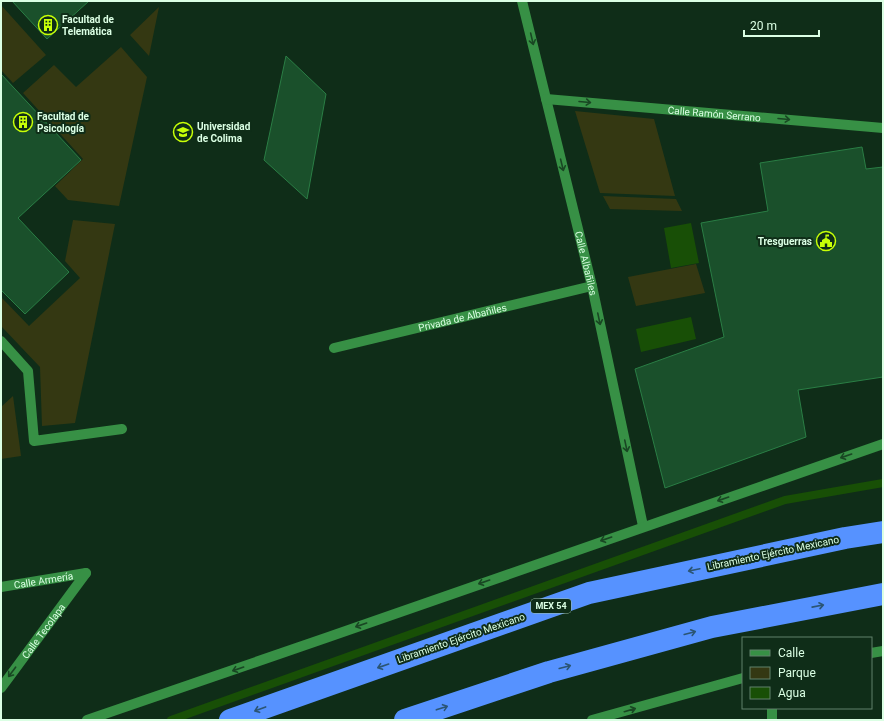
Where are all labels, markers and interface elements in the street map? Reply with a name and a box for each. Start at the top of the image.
scale bar [744,12,819,38]
building icon: Facultad de Telemática [37,14,59,36]
place label: Facultad de Telemática [62,14,115,37]
text: 20 m [750,19,777,33]
one-way arrow [528,32,536,45]
one-way arrow [578,98,591,106]
street label: Calle Ramón Serrano [667,104,762,123]
building icon: Facultad de Psicología [12,111,34,133]
place label: Facultad de Psicología [37,111,90,134]
one-way arrow [777,116,790,123]
school or university icon: Universidad de Colima [172,121,194,143]
place label: Universidad de Colima [197,121,251,144]
one-way arrow [559,158,566,171]
street label: Calle Albañiles [573,230,599,296]
public building icon: Tresguerras [815,230,837,252]
place label: Tresguerras [758,236,812,247]
street label: Privada de Albañiles [417,301,508,333]
one-way arrow [595,312,603,325]
one-way arrow [622,439,630,452]
one-way arrow [840,453,852,461]
one-way arrow [718,495,730,503]
street label: Libramiento Ejército Mexicano [706,534,840,572]
one-way arrow [600,536,613,543]
one-way arrow [688,567,701,575]
street label: Calle Armería [13,570,74,590]
one-way arrow [478,579,490,587]
road number: MEX 54 [531,599,571,613]
street label: Calle Tecolapa [19,601,67,660]
one-way arrow [811,602,824,610]
street label: Libramiento Ejército Mexicano [396,611,527,665]
one-way arrow [355,622,367,630]
one-way arrow [684,629,697,636]
legend [742,637,872,709]
text: Calle [778,646,805,660]
one-way arrow [377,662,389,670]
one-way arrow [558,663,571,671]
one-way arrow [233,665,245,673]
text: Parque [778,666,816,680]
one-way arrow [8,667,17,678]
text: Agua [778,686,806,700]
one-way arrow [435,703,447,711]
one-way arrow [623,705,636,713]
one-way arrow [254,706,267,713]

